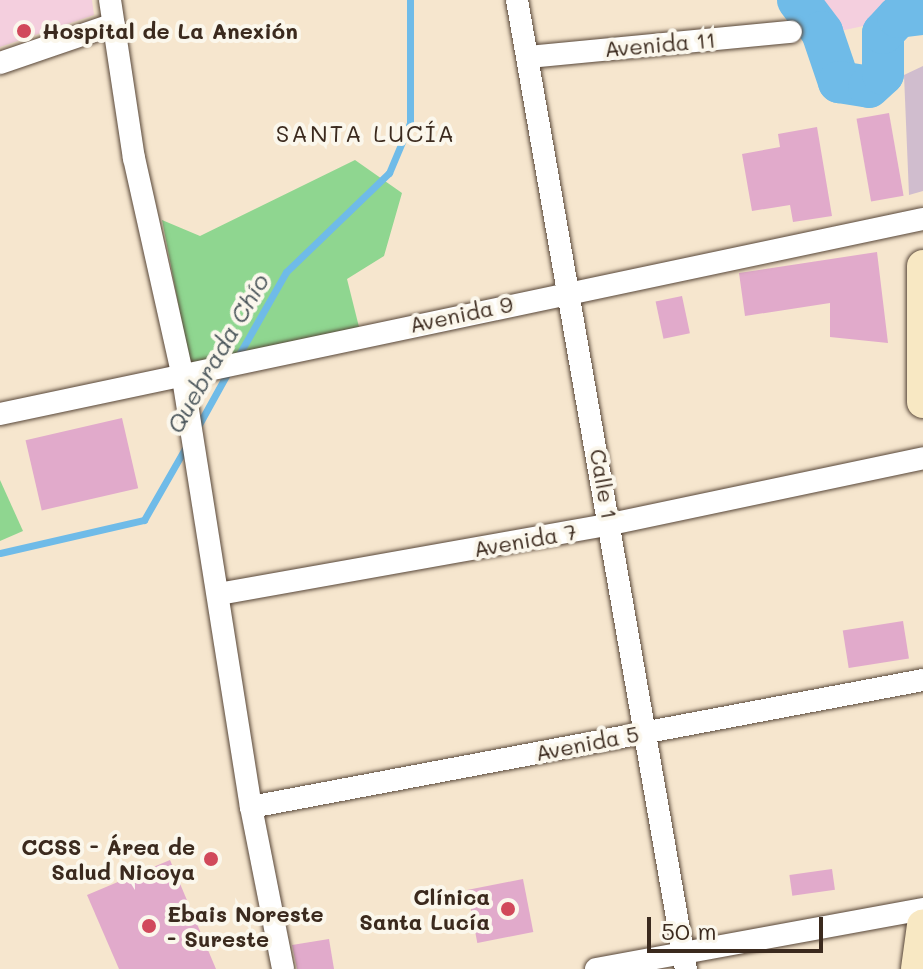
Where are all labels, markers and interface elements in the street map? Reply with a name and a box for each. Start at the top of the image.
place label: Hospital de La Anexión [42,18,298,44]
marker: Hospital de La Anexión [13,20,35,42]
street label: Avenida 11 [603,26,717,62]
district label: SANTA LUCÍA [276,119,456,147]
water label: Quebrada Chío [160,268,274,438]
street label: Avenida 9 [407,290,515,338]
street label: Calle 1 [585,447,623,521]
street label: Avenida 7 [471,518,579,562]
street label: Avenida 5 [533,720,641,766]
place label: CCSS - Área de Salud Nicoya [21,833,195,884]
marker: CCSS - Área de Salud Nicoya [202,850,220,868]
place label: Clínica Santa Lucía [359,883,490,934]
marker: Clínica Santa Lucía [497,898,519,920]
place label: Ebais Noreste - Sureste [167,900,324,952]
scale bar [651,901,827,951]
marker: Ebais Noreste - Sureste [138,915,160,937]
text: 50 m [661,915,717,946]

